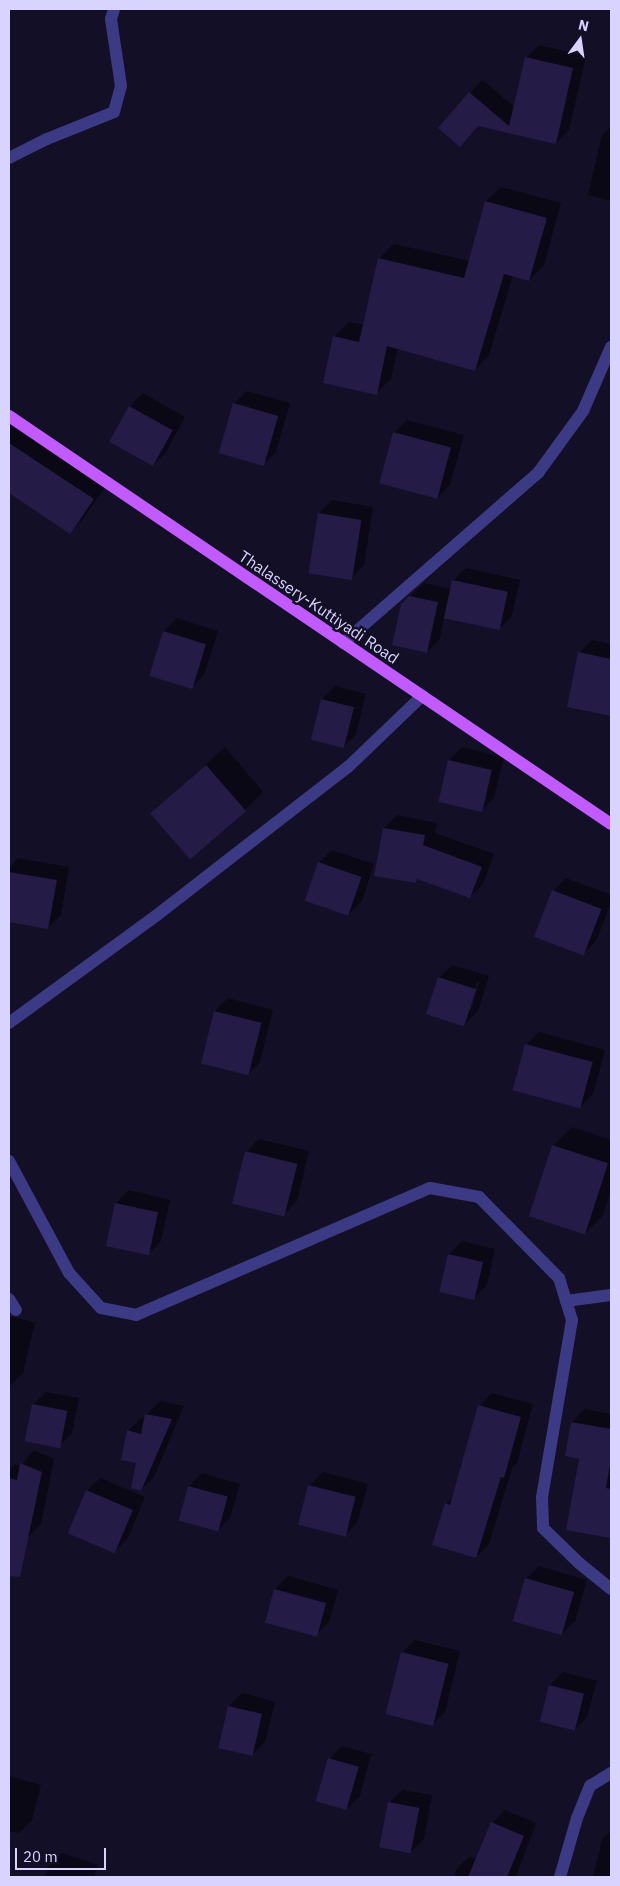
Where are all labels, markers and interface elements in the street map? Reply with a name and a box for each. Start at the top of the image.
north arrow [555,15,605,65]
text: N [577,15,591,35]
street label: Thalassery-Kuttiyadi Road [235,546,403,668]
scale bar [18,1838,109,1870]
text: 20 m [23,1847,58,1866]

